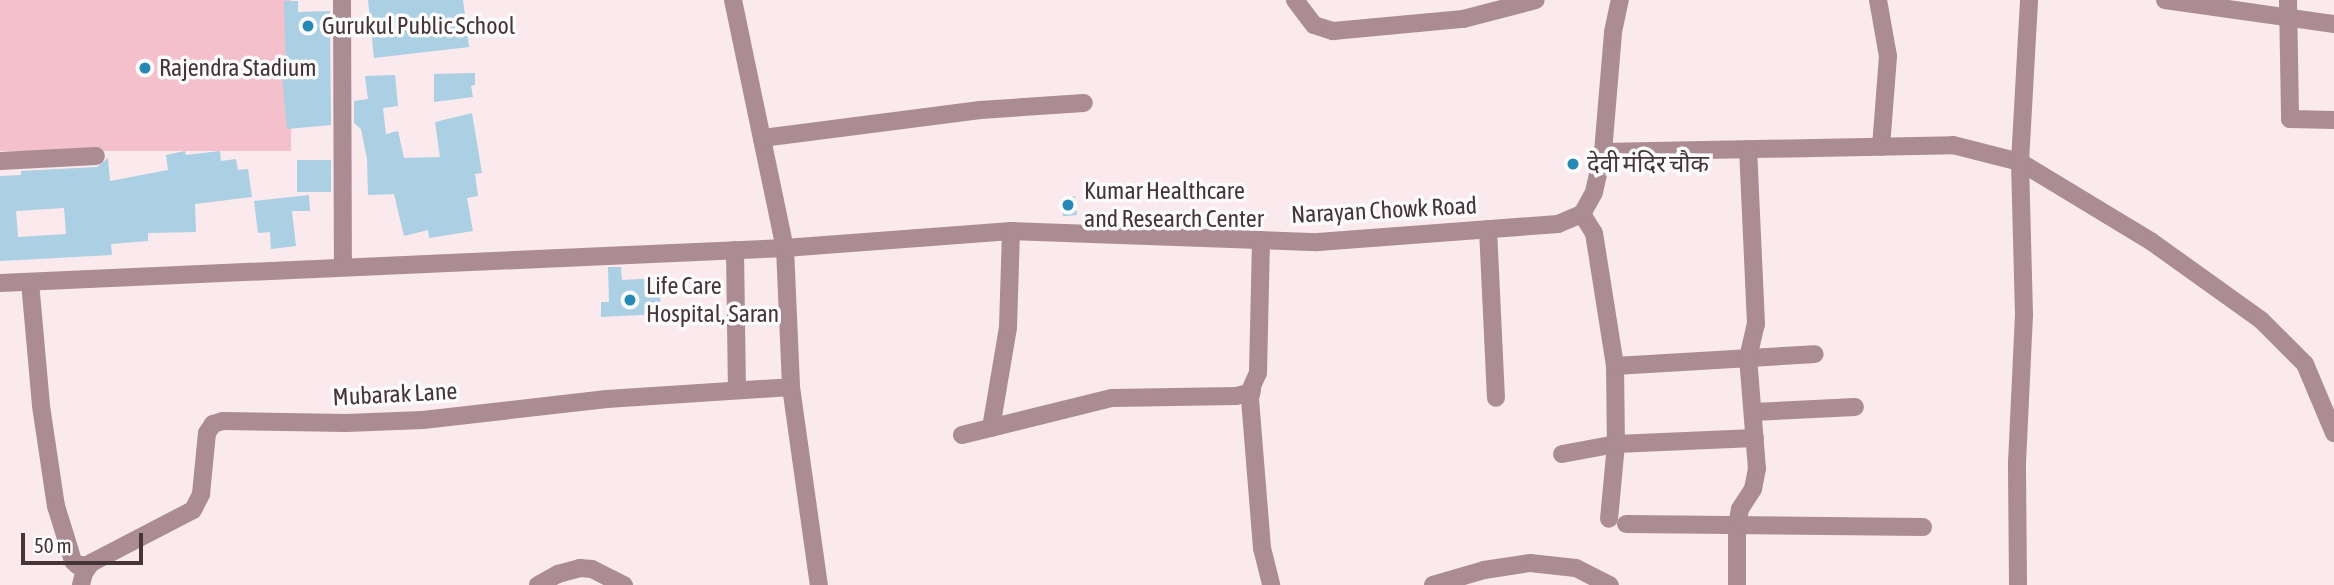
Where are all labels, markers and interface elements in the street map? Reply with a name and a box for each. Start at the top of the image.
place label: Gurukul Public School [322,12,515,40]
marker: Gurukul Public School [300,18,316,34]
place label: Rajendra Stadium [159,54,317,82]
marker: Rajendra Stadium [137,60,153,76]
place label: देवी मंदिर चौक [1587,150,1709,178]
marker: देवी मंदिर चौक [1565,156,1581,172]
place label: Kumar Healthcare and Research Center [1084,177,1264,233]
street label: Narayan Chowk Road [1290,191,1478,229]
marker: Kumar Healthcare and Research Center [1058,195,1078,215]
place label: Life Care Hospital, Saran [646,272,779,328]
marker: Life Care Hospital, Saran [620,290,640,310]
street label: Mubarak Lane [332,376,458,412]
scale bar [24,518,147,562]
text: 50 m [34,533,72,557]

